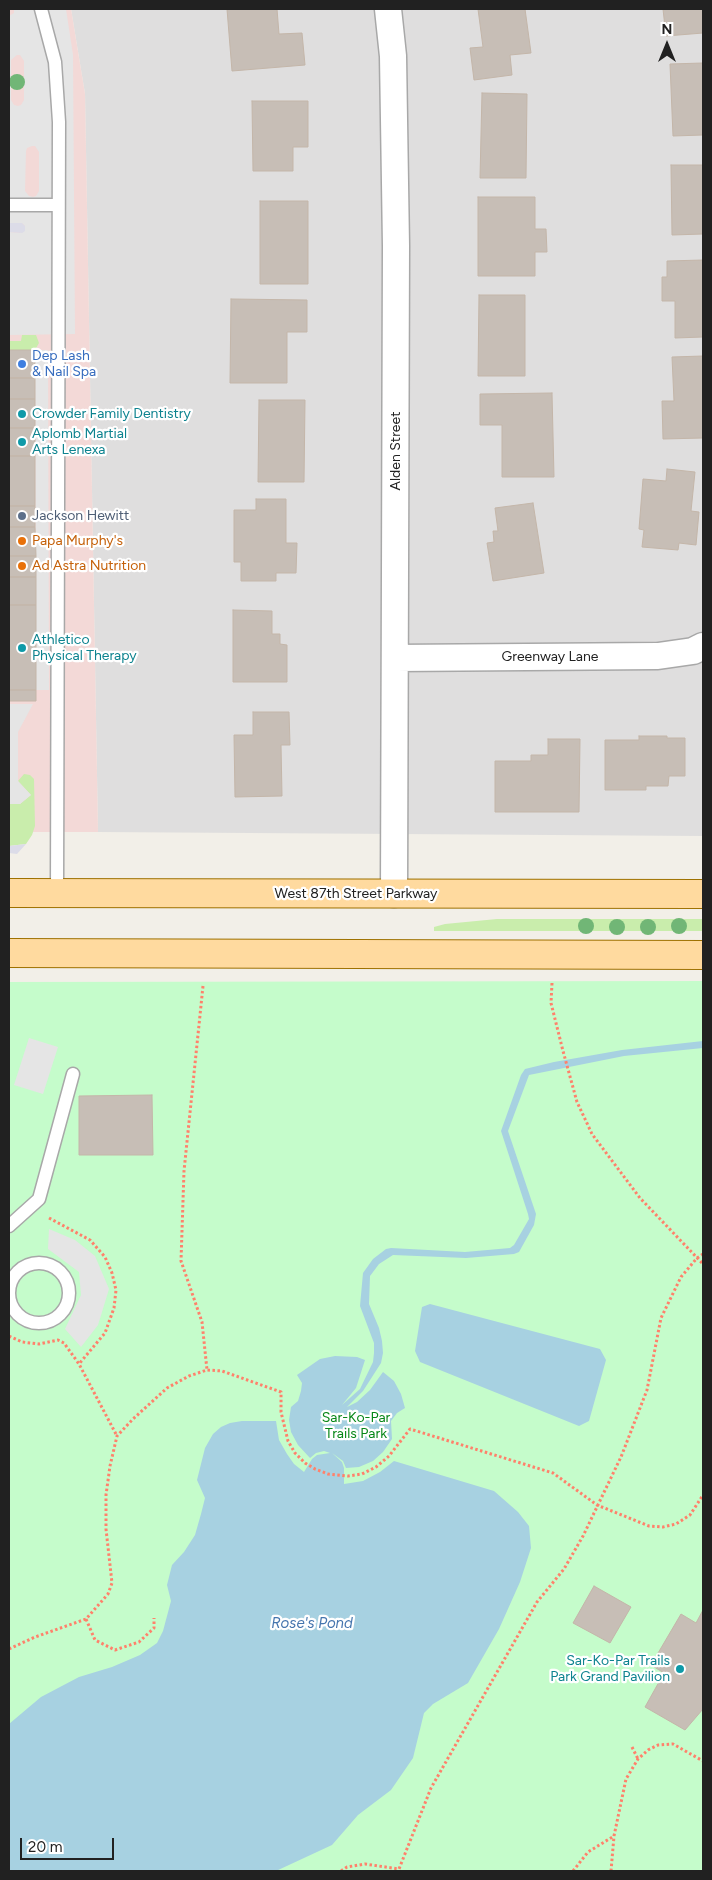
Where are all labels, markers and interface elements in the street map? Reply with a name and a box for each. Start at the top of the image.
north arrow [642,20,692,70]
text: N [662,21,672,38]
place label: Dep Lash & Nail Spa [32,348,96,381]
marker: Dep Lash & Nail Spa [16,358,28,370]
place label: Crowder Family Dentistry [32,406,191,422]
marker: Crowder Family Dentistry [16,408,28,420]
street label: Alden Street [388,412,404,490]
place label: Aplomb Martial Arts Lenexa [32,426,127,458]
marker: Aplomb Martial Arts Lenexa [16,436,28,448]
place label: Jackson Hewitt [32,508,129,524]
marker: Jackson Hewitt [16,510,28,522]
place label: Papa Murphy's [32,533,123,549]
marker: Papa Murphy's [16,535,28,547]
place label: Ad Astra Nutrition [32,558,146,574]
marker: Ad Astra Nutrition [16,560,28,572]
place label: Athletico Physical Therapy [32,632,137,664]
marker: Athletico Physical Therapy [16,642,28,654]
street label: Greenway Lane [502,649,598,665]
street label: West 87th Street Parkway [275,886,437,902]
park label: Sar-Ko-Par Trails Park [322,1410,390,1442]
water label: Rose's Pond [271,1615,353,1633]
place label: Sar-Ko-Par Trails Park Grand Pavilion [550,1653,670,1685]
marker: Sar-Ko-Par Trails Park Grand Pavilion [674,1663,686,1675]
scale bar [22,1828,116,1860]
text: 20 m [28,1838,62,1856]

